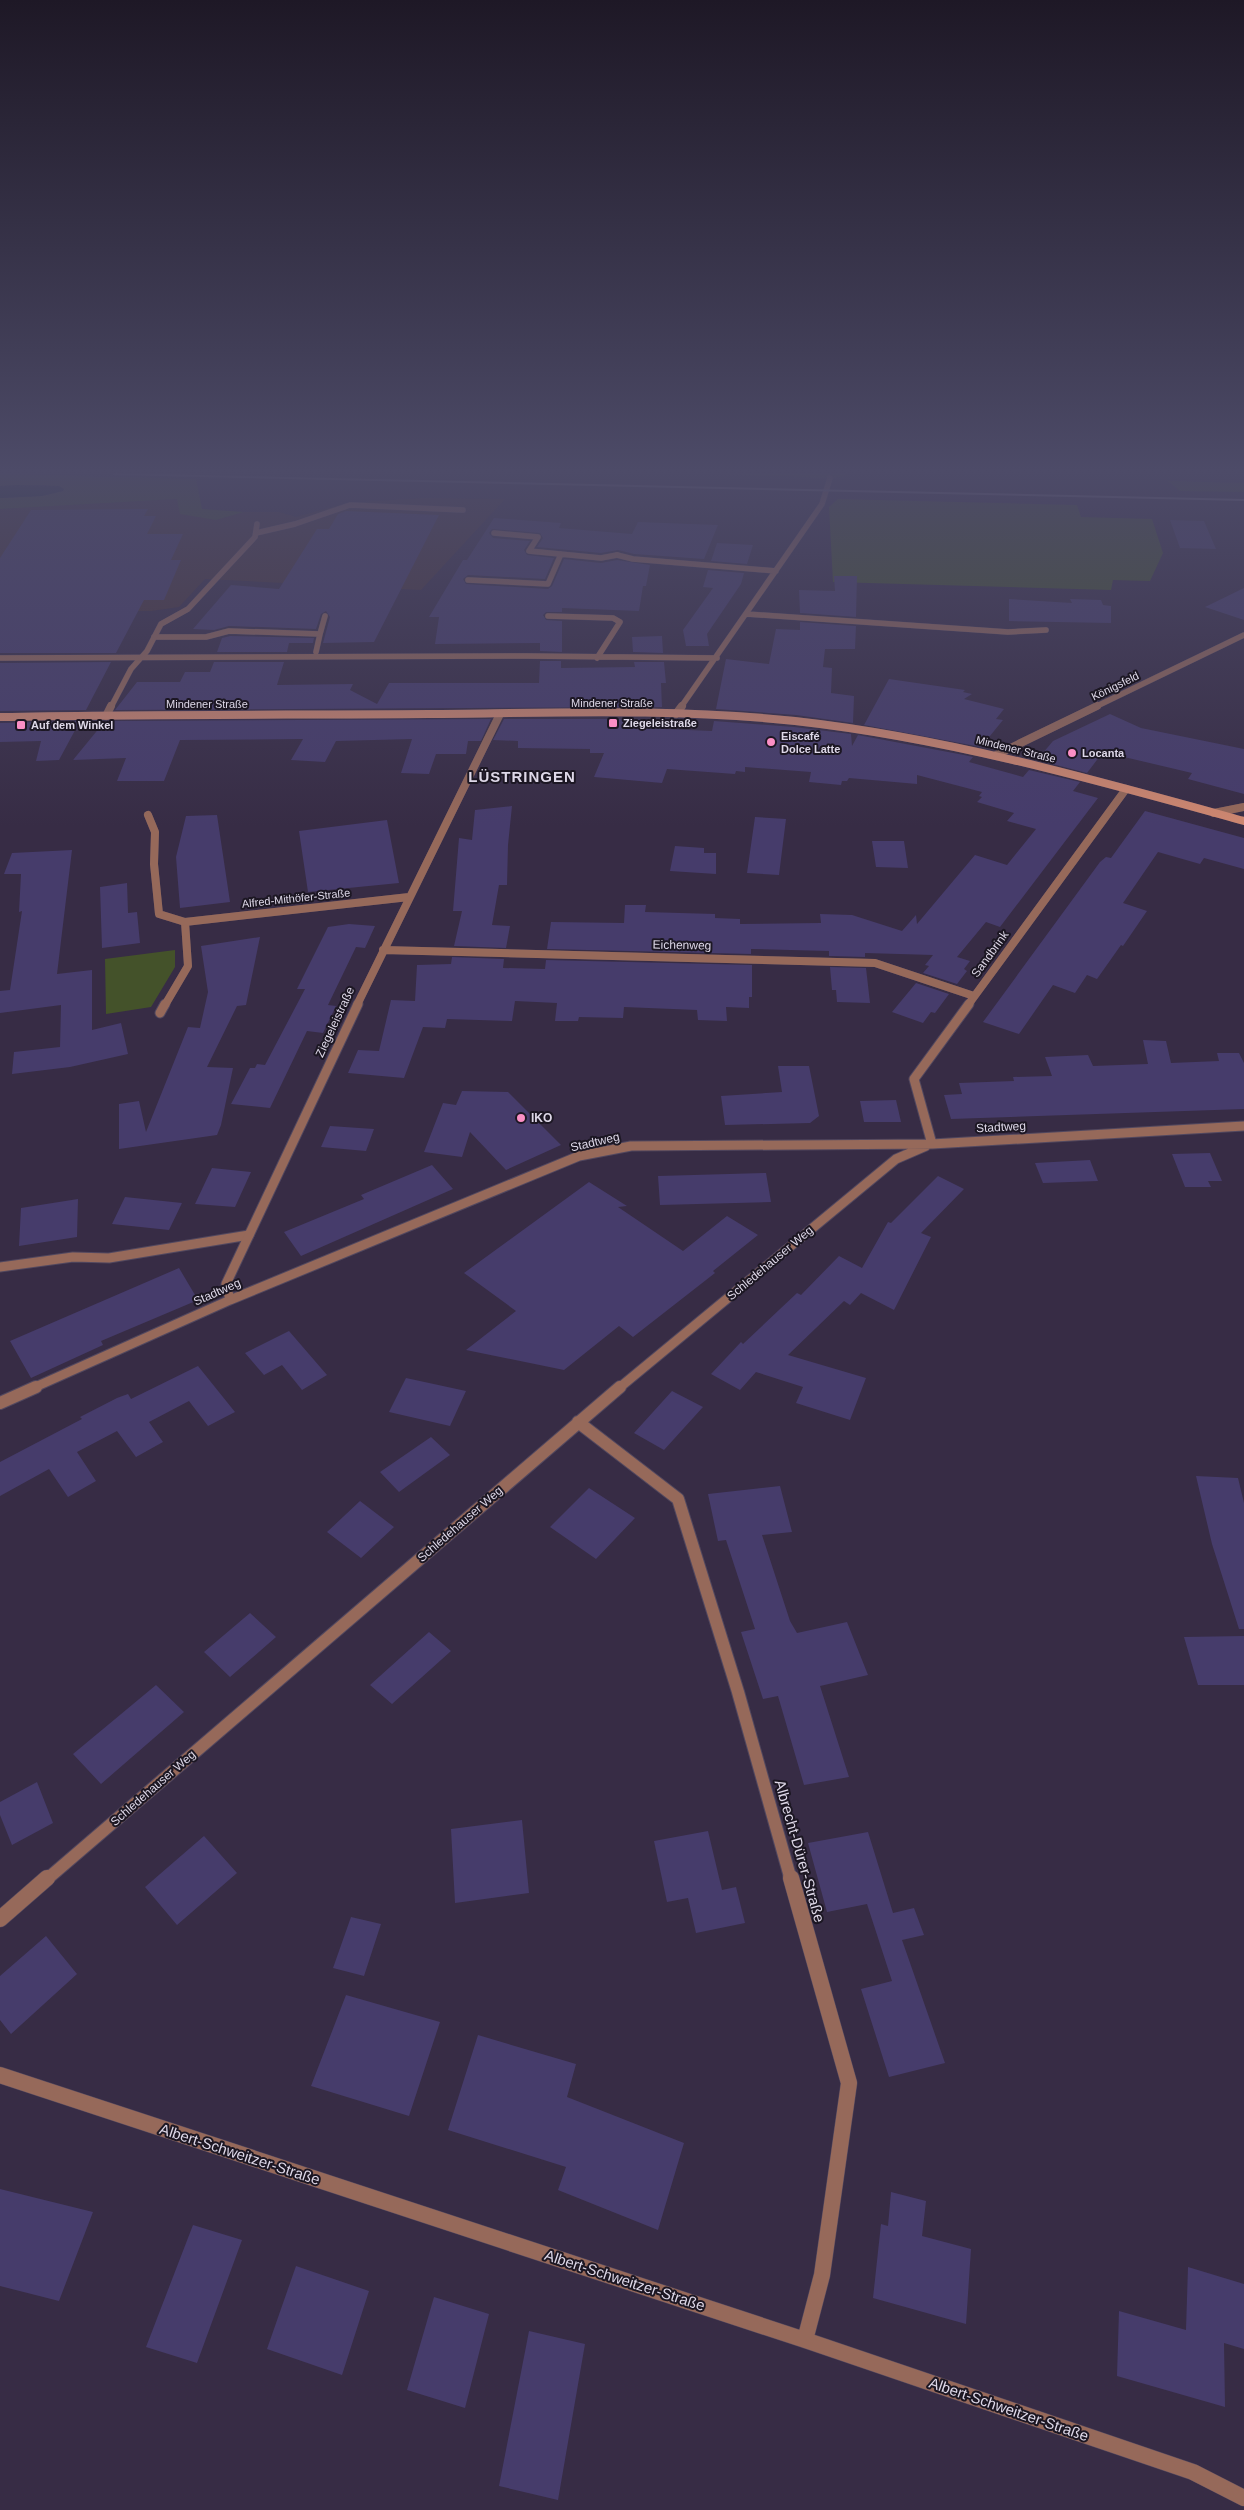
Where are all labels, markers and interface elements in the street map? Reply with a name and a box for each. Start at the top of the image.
street label: Königsfeld [1089,669,1141,703]
street label: Mindener Straße [571,697,653,709]
street label: Mindener Straße [166,698,248,710]
marker: Ziegeleistraße [607,717,619,729]
place label: Ziegeleistraße [623,717,697,729]
marker: Auf dem Winkel [15,719,27,731]
place label: Auf dem Winkel [31,719,113,731]
place label: Eiscafé Dolce Latte [781,730,840,755]
street label: Mindener Straße [975,733,1057,765]
marker: Eiscafé Dolce Latte [765,736,777,748]
marker: Locanta [1066,747,1078,759]
place label: Locanta [1082,747,1125,759]
district label: LÜSTRINGEN [468,768,576,785]
street label: Alfred-Mithöfer-Straße [241,886,351,910]
street label: Sandbrink [968,927,1012,980]
street label: Eichenweg [653,937,711,953]
street label: Ziegeleistraße [313,984,358,1059]
place label: IKO [531,1111,552,1125]
marker: IKO [515,1112,527,1124]
street label: Stadtweg [976,1119,1026,1135]
street label: Stadtweg [569,1130,621,1154]
street label: Schledehauser Weg [724,1223,816,1303]
street label: Stadtweg [191,1275,243,1309]
street label: Schledehauser Weg [415,1483,505,1565]
street label: Schledehauser Weg [108,1747,198,1829]
street label: Albrecht-Dürer-Straße [771,1778,829,1924]
street label: Albert-Schweitzer-Straße [158,2120,322,2188]
street label: Albert-Schweitzer-Straße [543,2246,707,2314]
street label: Albert-Schweitzer-Straße [927,2374,1091,2444]

